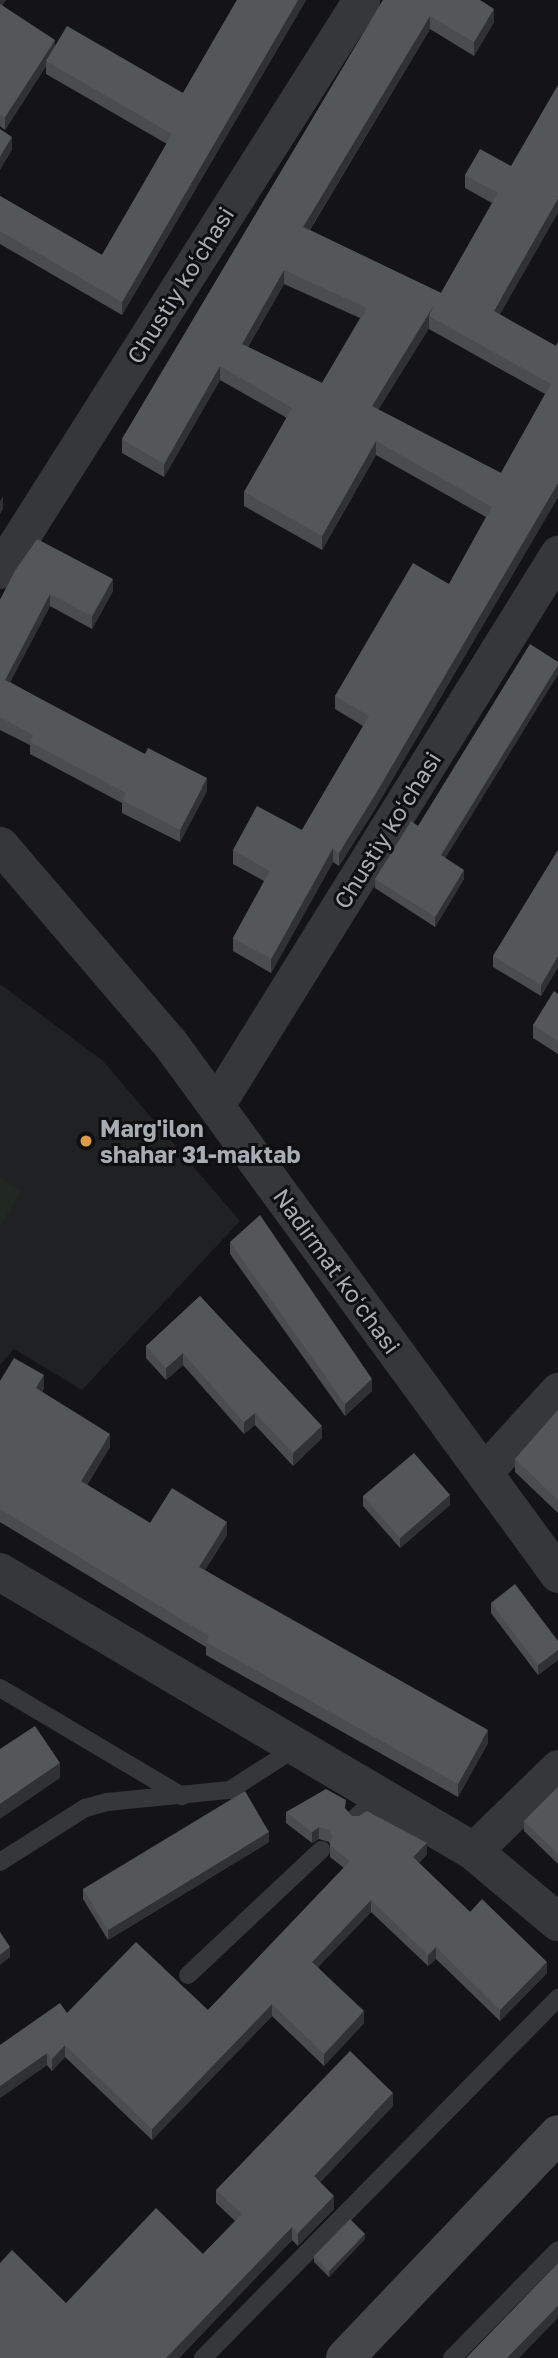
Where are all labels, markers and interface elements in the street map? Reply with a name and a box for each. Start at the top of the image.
street label: Chustiy koʻchasi [121,202,239,368]
street label: Chustiy koʻchasi [328,747,446,913]
place label: Marg'ilon shahar 31-maktab [100,1114,301,1168]
marker: Marg'ilon shahar 31-maktab [78,1133,94,1149]
street label: Nadirmat koʻchasi [268,1183,406,1359]

